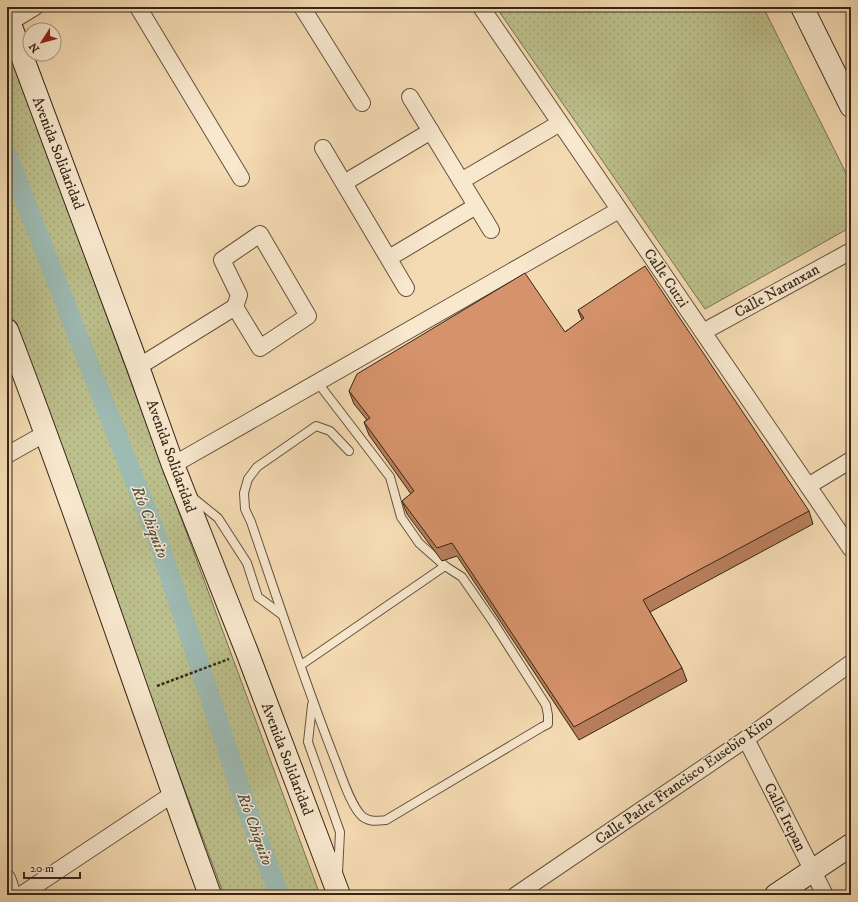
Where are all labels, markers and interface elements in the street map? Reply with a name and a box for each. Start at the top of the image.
north arrow [22,22,62,62]
text: N [26,40,43,55]
street label: Avenida Solidaridad [28,94,88,212]
street label: Calle Cutzi [639,245,693,311]
street label: Calle Naranxan [731,260,823,322]
street label: Avenida Solidaridad [142,397,200,516]
water label: Río Chiquito [127,482,173,561]
street label: Avenida Solidaridad [257,700,317,818]
street label: Calle Padre Francisco Eusebio Kino [591,711,777,849]
street label: Calle Irepan [760,780,810,855]
water label: Río Chiquito [232,789,277,868]
scale bar [24,854,80,880]
text: 20 m [30,861,54,876]

